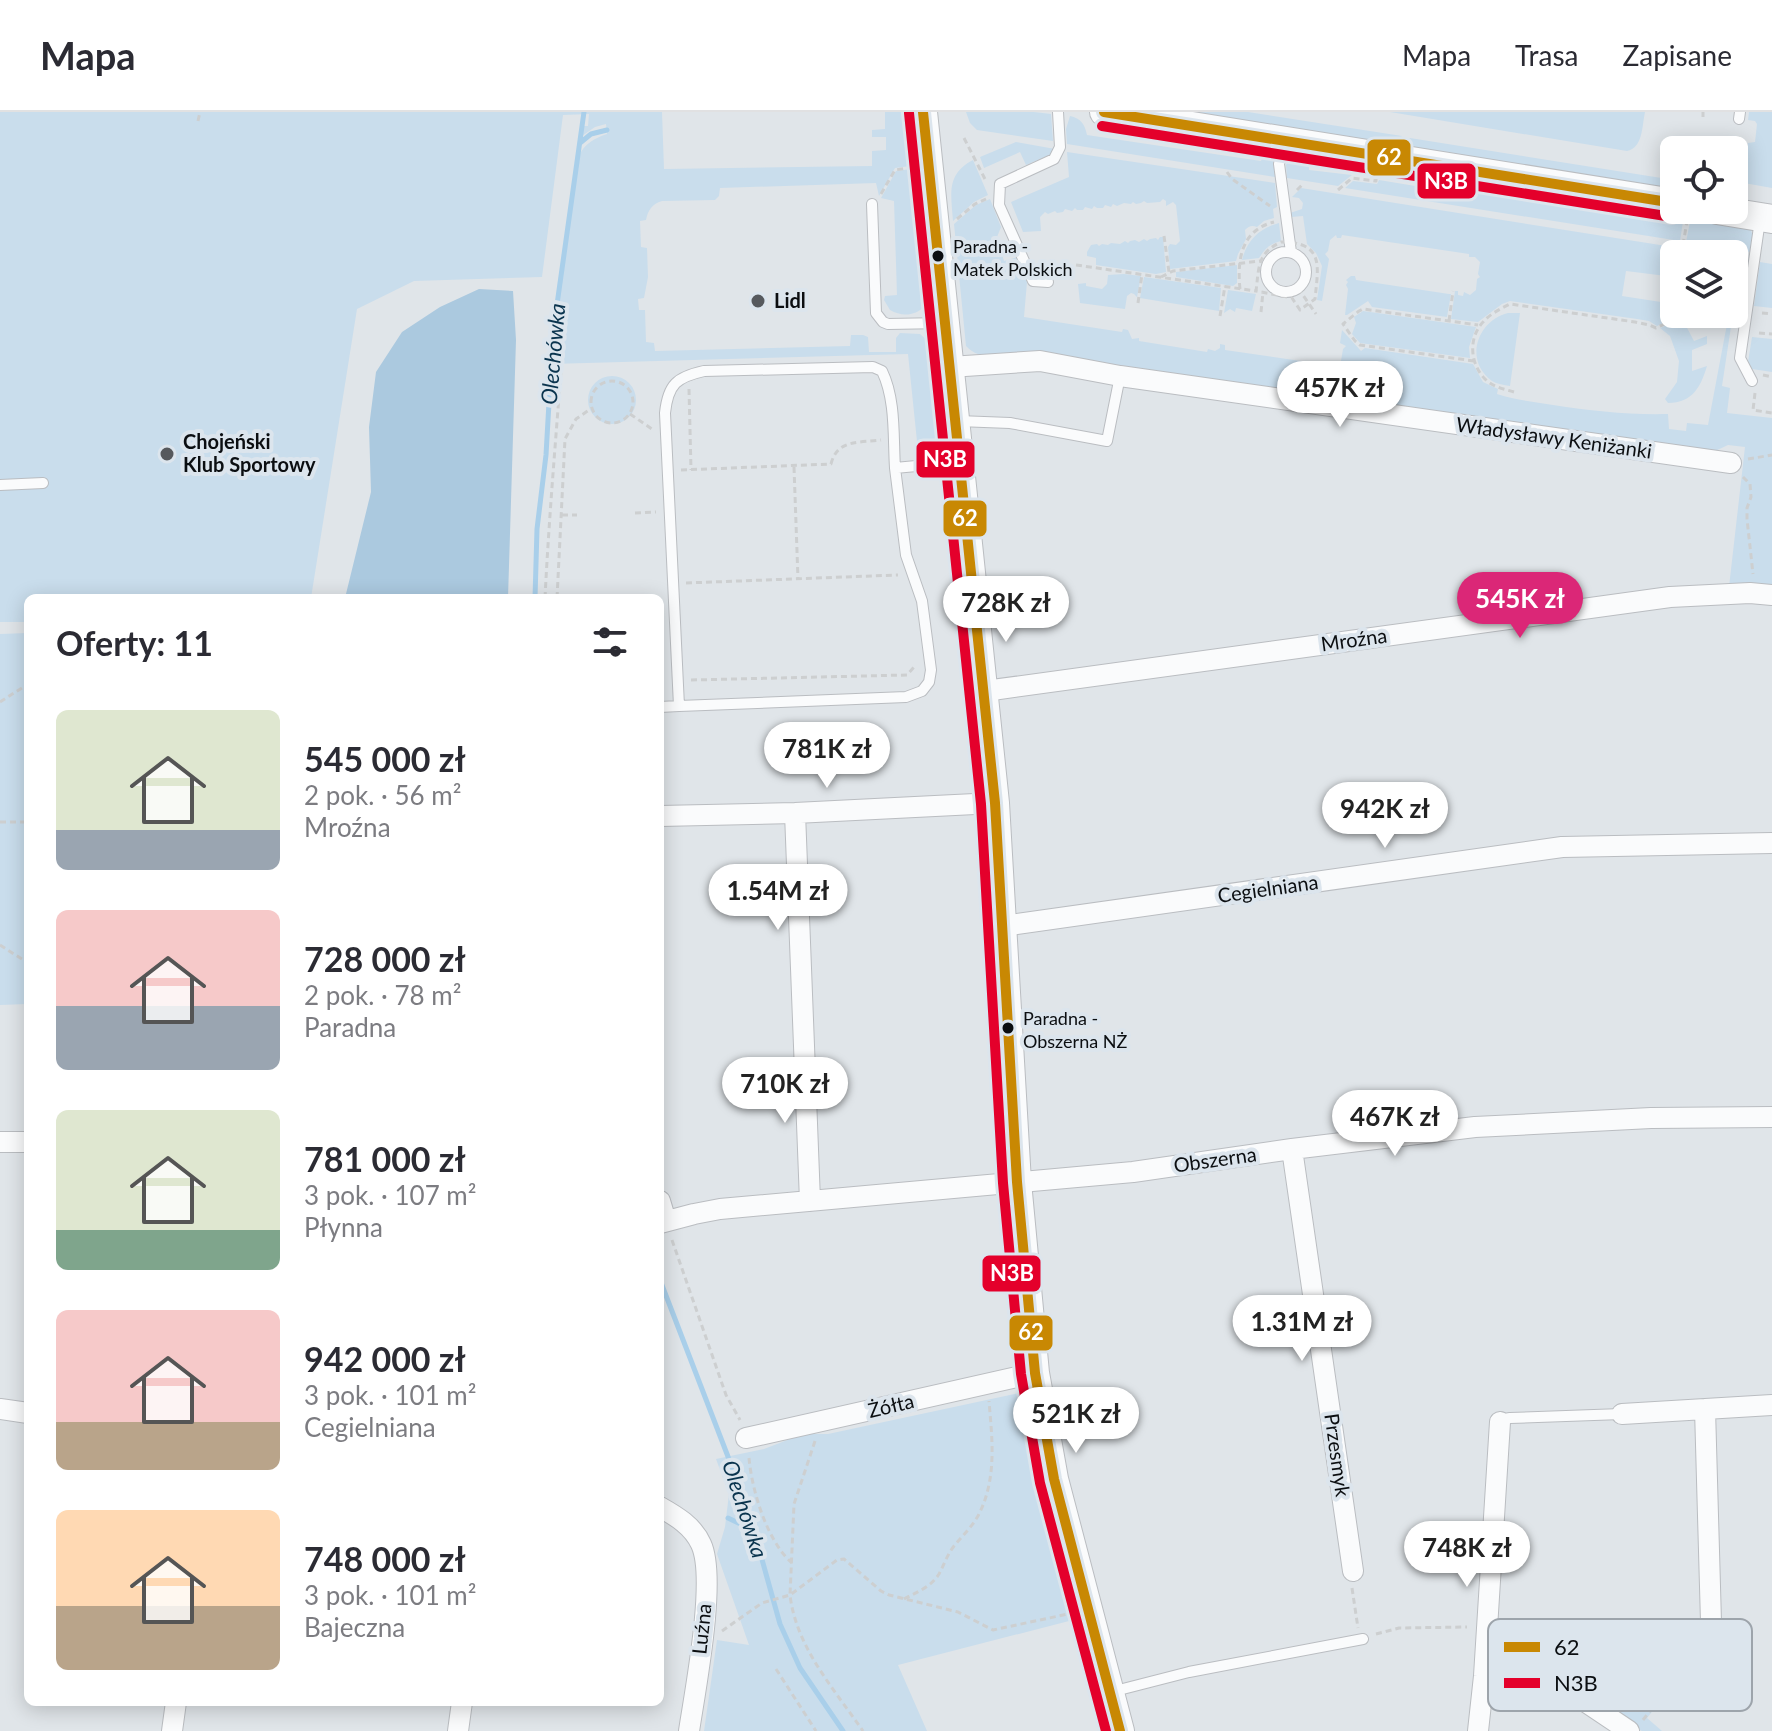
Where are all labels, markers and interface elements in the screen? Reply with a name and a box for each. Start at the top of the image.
text: Mapa [40,32,136,78]
text: Mapa [1402,38,1471,72]
text: Trasa [1515,38,1578,72]
text: Zapisane [1622,38,1732,72]
map controls [1660,136,1748,328]
button: locate [1660,136,1748,224]
line badge: 62 [1366,138,1412,177]
text: 62 [1376,143,1402,170]
line badge: N3B [1416,162,1477,200]
text: N3B [1424,167,1468,194]
place label: Paradna - Matek Polskich [953,235,1073,280]
button: layers [1660,240,1748,328]
marker: Paradna - Matek Polskich [930,248,946,264]
place label: Lidl [774,288,806,312]
marker: Lidl [749,292,767,310]
water label: Olechówka [535,302,570,406]
pin: 457K zł [1266,361,1414,429]
text: 457K zł [1295,371,1385,403]
street label: Władysławy Keniżanki [1455,411,1654,463]
place label: Chojeński Klub Sportowy [183,429,316,476]
line badge: N3B [915,440,976,479]
marker: Chojeński Klub Sportowy [158,445,176,463]
text: N3B [923,445,967,472]
line badge: 62 [942,499,988,538]
text: 62 [952,504,978,531]
pin: 545K zł [1446,572,1594,640]
pin: 728K zł [932,576,1080,644]
text: 545K zł [1475,582,1565,614]
text: 728K zł [961,586,1051,618]
icon: filters [588,620,632,664]
text: Oferty: 11 [56,622,213,663]
street label: Mroźna [1319,622,1389,656]
pin: 781K zł [753,722,901,790]
text: 781K zł [782,732,872,764]
text: 545 000 zł [304,738,466,779]
icon: home [120,742,216,838]
text: 2 pok. · 56 m² [304,779,461,811]
pin: 942K zł [1311,782,1459,850]
text: 942K zł [1340,792,1430,824]
text: Mroźna [304,811,391,843]
pin: 1.54M zł [695,864,861,932]
street label: Cegielniana [1216,869,1320,907]
text: 1.54M zł [727,874,829,906]
text: 728 000 zł [304,938,466,979]
icon: home [120,942,216,1038]
text: 2 pok. · 78 m² [304,979,461,1011]
place label: Paradna - Obszerna NŻ [1023,1007,1127,1052]
text: Paradna [304,1011,396,1043]
marker: Paradna - Obszerna NŻ [1000,1020,1016,1036]
pin: 710K zł [711,1057,859,1125]
text: 710K zł [740,1067,830,1099]
pin: 467K zł [1321,1090,1469,1158]
text: 467K zł [1350,1100,1440,1132]
text: 781 000 zł [304,1138,466,1179]
street label: Obszerna [1172,1141,1258,1177]
icon: home [120,1142,216,1238]
text: 3 pok. · 107 m² [304,1179,476,1211]
text: Płynna [304,1211,383,1243]
line badge: N3B [981,1254,1042,1293]
text: N3B [990,1259,1034,1286]
pin: 1.31M zł [1219,1295,1385,1363]
text: 1.31M zł [1251,1305,1353,1337]
line badge: 62 [1008,1314,1054,1352]
text: 62 [1018,1318,1044,1345]
text: 942 000 zł [304,1338,466,1379]
icon: home [120,1342,216,1438]
text: 3 pok. · 101 m² [304,1379,476,1411]
pin: 521K zł [1002,1387,1150,1455]
street label: Żółta [866,1388,916,1422]
text: 521K zł [1031,1397,1121,1429]
text: Cegielniana [304,1411,436,1443]
street label: Przesmyk [1320,1412,1356,1499]
water label: Olechówka [717,1456,774,1561]
pin: 748K zł [1393,1521,1541,1589]
text: 748K zł [1422,1531,1512,1563]
text: 748 000 zł [304,1538,466,1579]
icon: home [120,1542,216,1638]
text: 3 pok. · 101 m² [304,1579,476,1611]
street label: Luźna [686,1602,716,1656]
text: Bajeczna [304,1611,405,1643]
legend [1488,1619,1752,1711]
text: 62 [1554,1633,1580,1660]
text: N3B [1554,1669,1598,1696]

